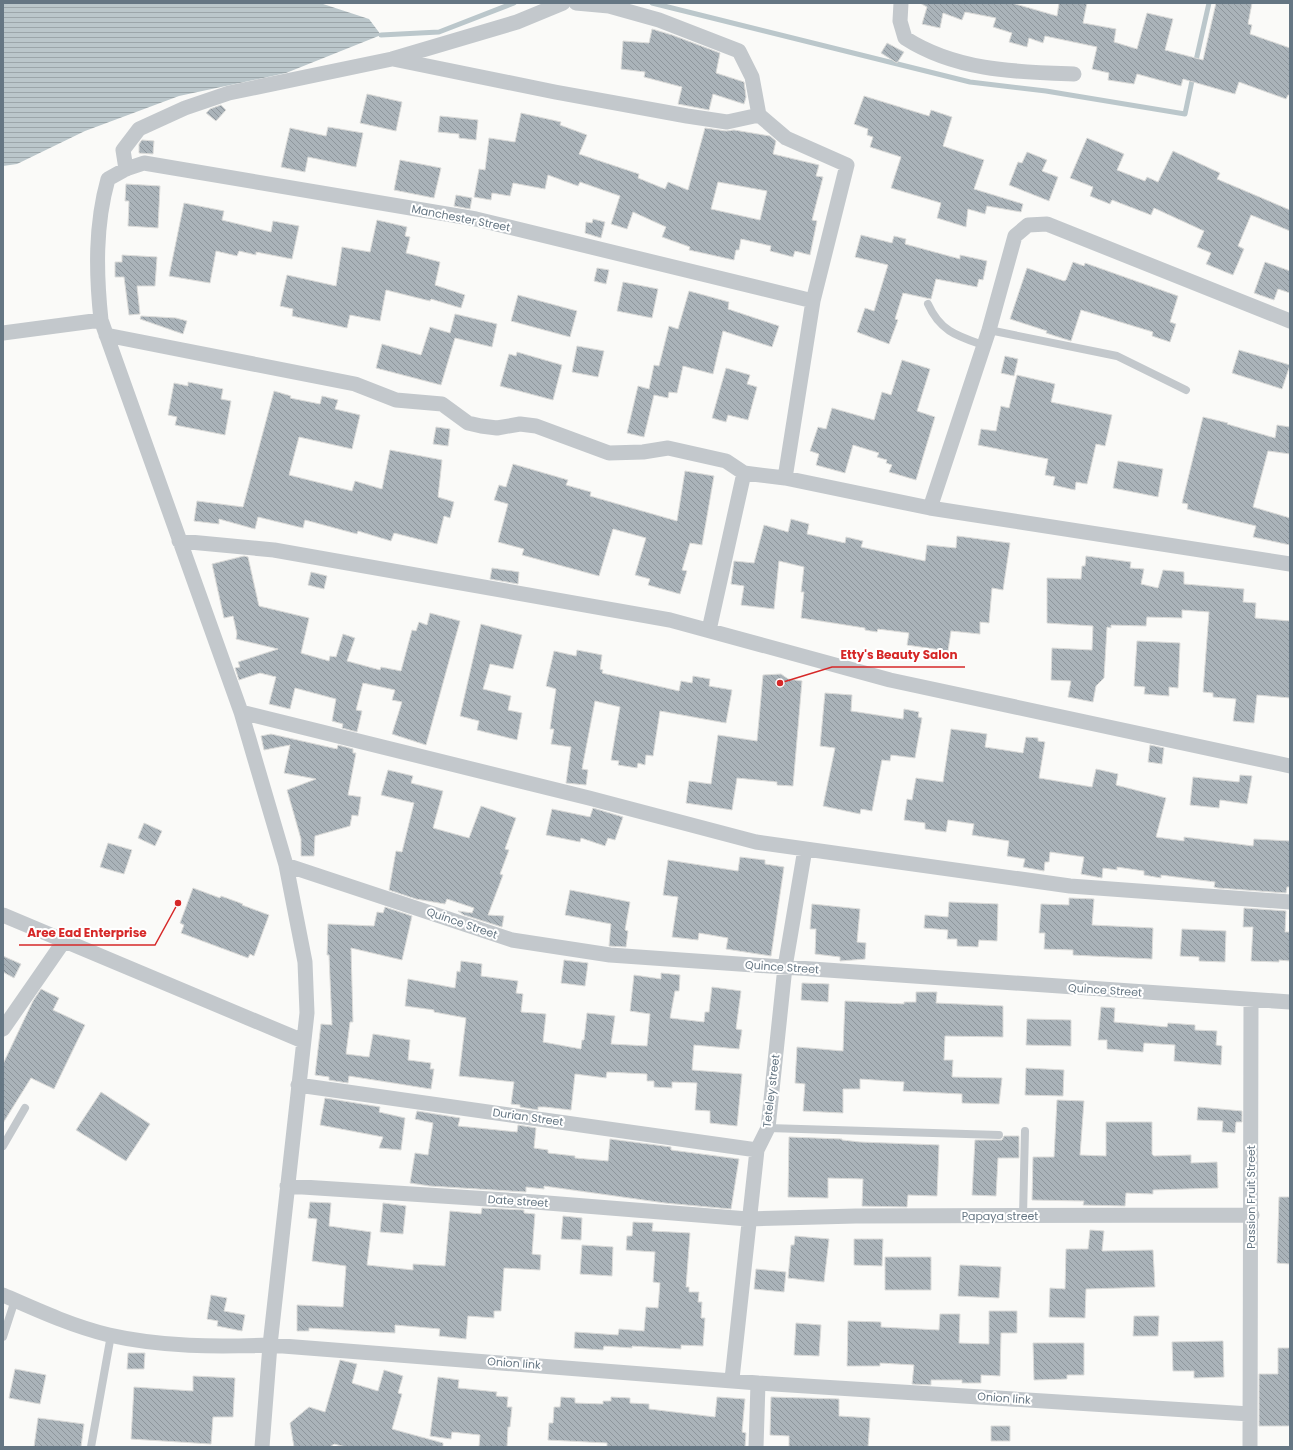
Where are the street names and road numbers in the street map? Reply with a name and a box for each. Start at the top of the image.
street label: Manchester Street [410,201,512,235]
street label: Quince Street [424,903,500,943]
street label: Quince Street [744,956,820,978]
street label: Quince Street [1067,979,1143,1001]
street label: Teteley street [759,1053,783,1129]
street label: Durian Street [492,1104,564,1130]
street label: Passion Fruit Street [1243,1145,1259,1249]
street label: Date street [487,1191,549,1211]
street label: Papaya street [962,1208,1038,1224]
street label: Onion link [487,1353,542,1373]
street label: Onion link [977,1388,1032,1408]

